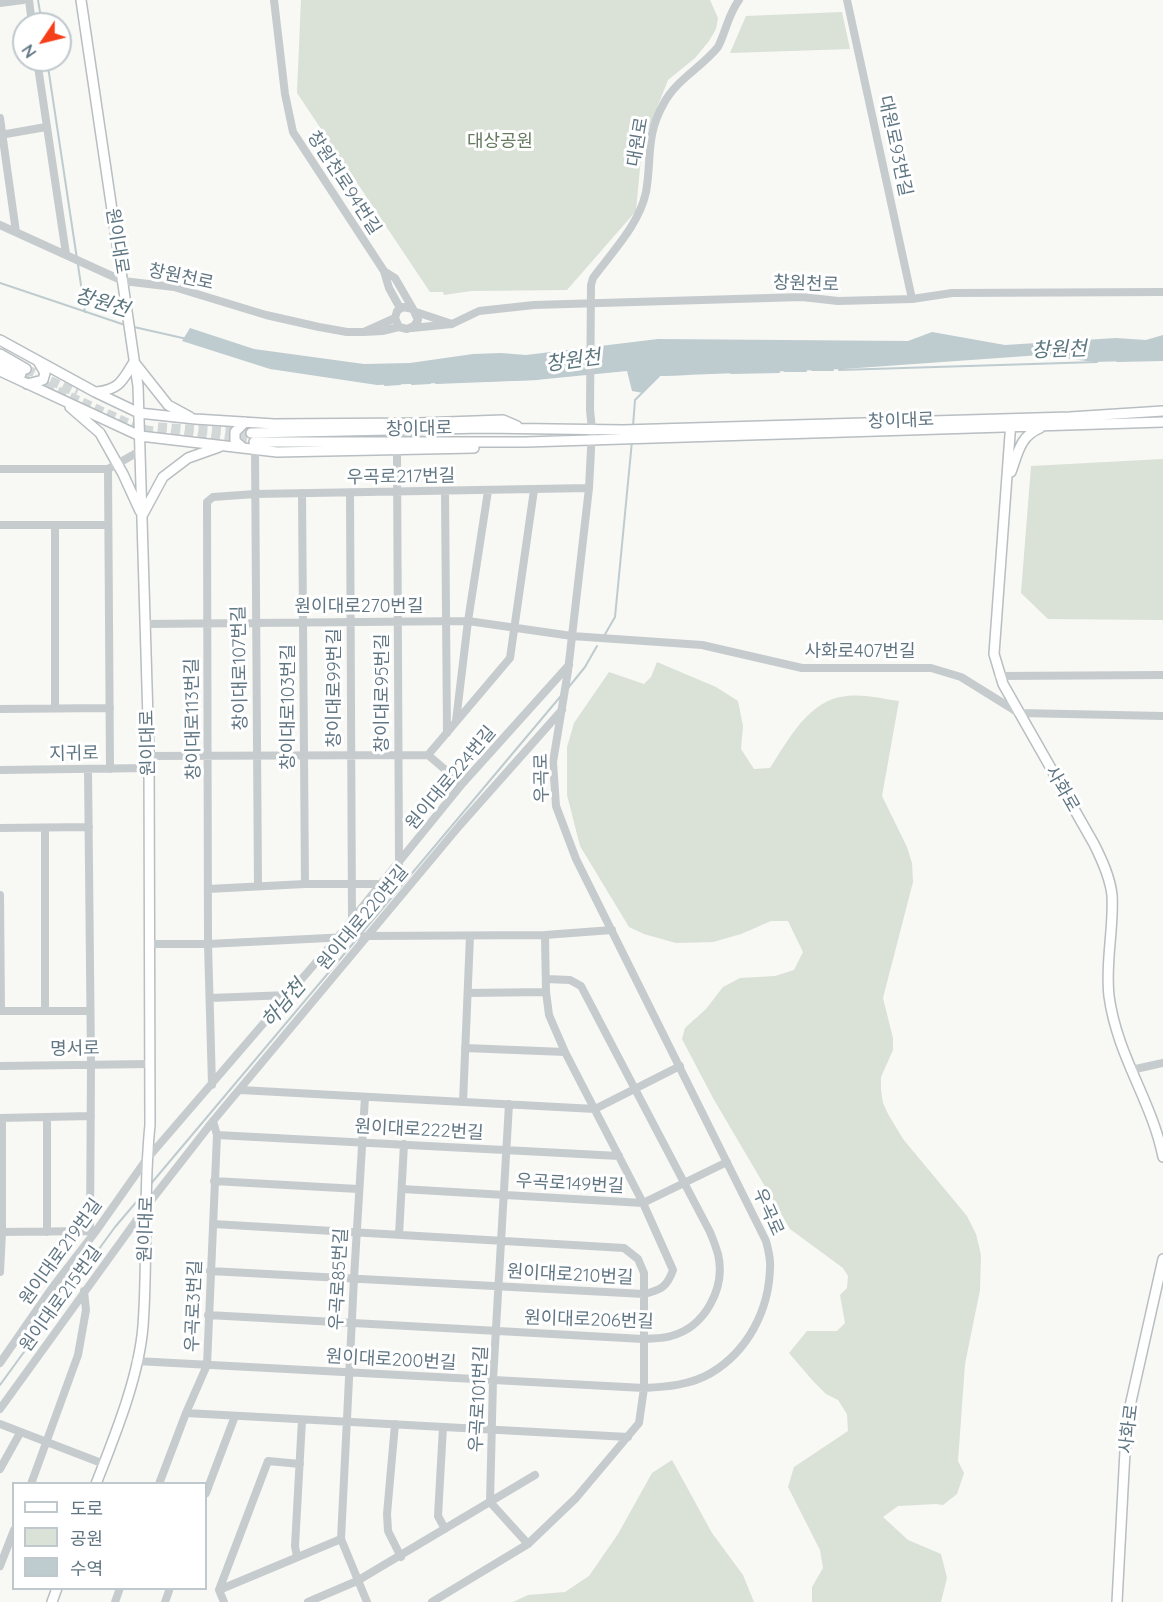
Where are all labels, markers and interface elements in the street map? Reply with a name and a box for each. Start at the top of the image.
north arrow [12,12,72,72]
text: N [17,41,40,62]
street label: 대원로93번길 [874,94,916,198]
street label: 대원로 [623,116,653,168]
street label: 창원천로94번길 [303,127,385,239]
park label: 대상공원 [467,131,533,153]
street label: 원이대로 [101,207,133,275]
street label: 창원천로 [146,260,216,294]
street label: 창원천로 [773,272,839,296]
water label: 창원천 [72,283,132,323]
water label: 창원천 [1031,337,1087,363]
water label: 창원천 [544,345,602,377]
street label: 창이대로 [868,409,934,433]
street label: 창이대로 [386,418,452,440]
street label: 우곡로217번길 [346,465,456,489]
street label: 원이대로270번길 [295,596,423,618]
street label: 창이대로107번길 [228,605,252,731]
street label: 창이대로99번길 [324,628,346,748]
street label: 창이대로95번길 [372,633,394,753]
street label: 사화로407번길 [804,641,916,663]
street label: 창이대로103번길 [278,644,300,770]
street label: 창이대로113번길 [181,658,205,780]
street label: 원이대로 [137,710,159,776]
street label: 원이대로224번길 [401,722,501,834]
street label: 지귀로 [49,743,99,765]
street label: 우곡로 [531,753,553,803]
street label: 사화로 [1040,762,1084,816]
street label: 원이대로220번길 [313,861,413,975]
water label: 하남천 [257,975,311,1033]
street label: 명서로 [50,1038,100,1060]
street label: 원이대로222번길 [354,1116,484,1144]
street label: 우곡로149번길 [515,1170,625,1198]
street label: 우곡로 [748,1185,788,1239]
street label: 원이대로219번길 [15,1195,107,1309]
street label: 원이대로 [134,1196,158,1262]
street label: 우곡로85번길 [326,1227,352,1331]
street label: 원이대로215번길 [15,1242,107,1356]
street label: 우곡로3번길 [182,1260,206,1352]
street label: 원이대로210번길 [506,1261,634,1289]
street label: 원이대로206번길 [524,1307,654,1333]
street label: 우곡로101번길 [465,1345,493,1453]
street label: 원이대로200번길 [325,1346,457,1374]
street label: 사화로 [1115,1403,1143,1455]
legend [12,1482,207,1590]
text: 도로 [70,1497,103,1520]
text: 공원 [70,1527,103,1550]
text: 수역 [70,1557,103,1580]

